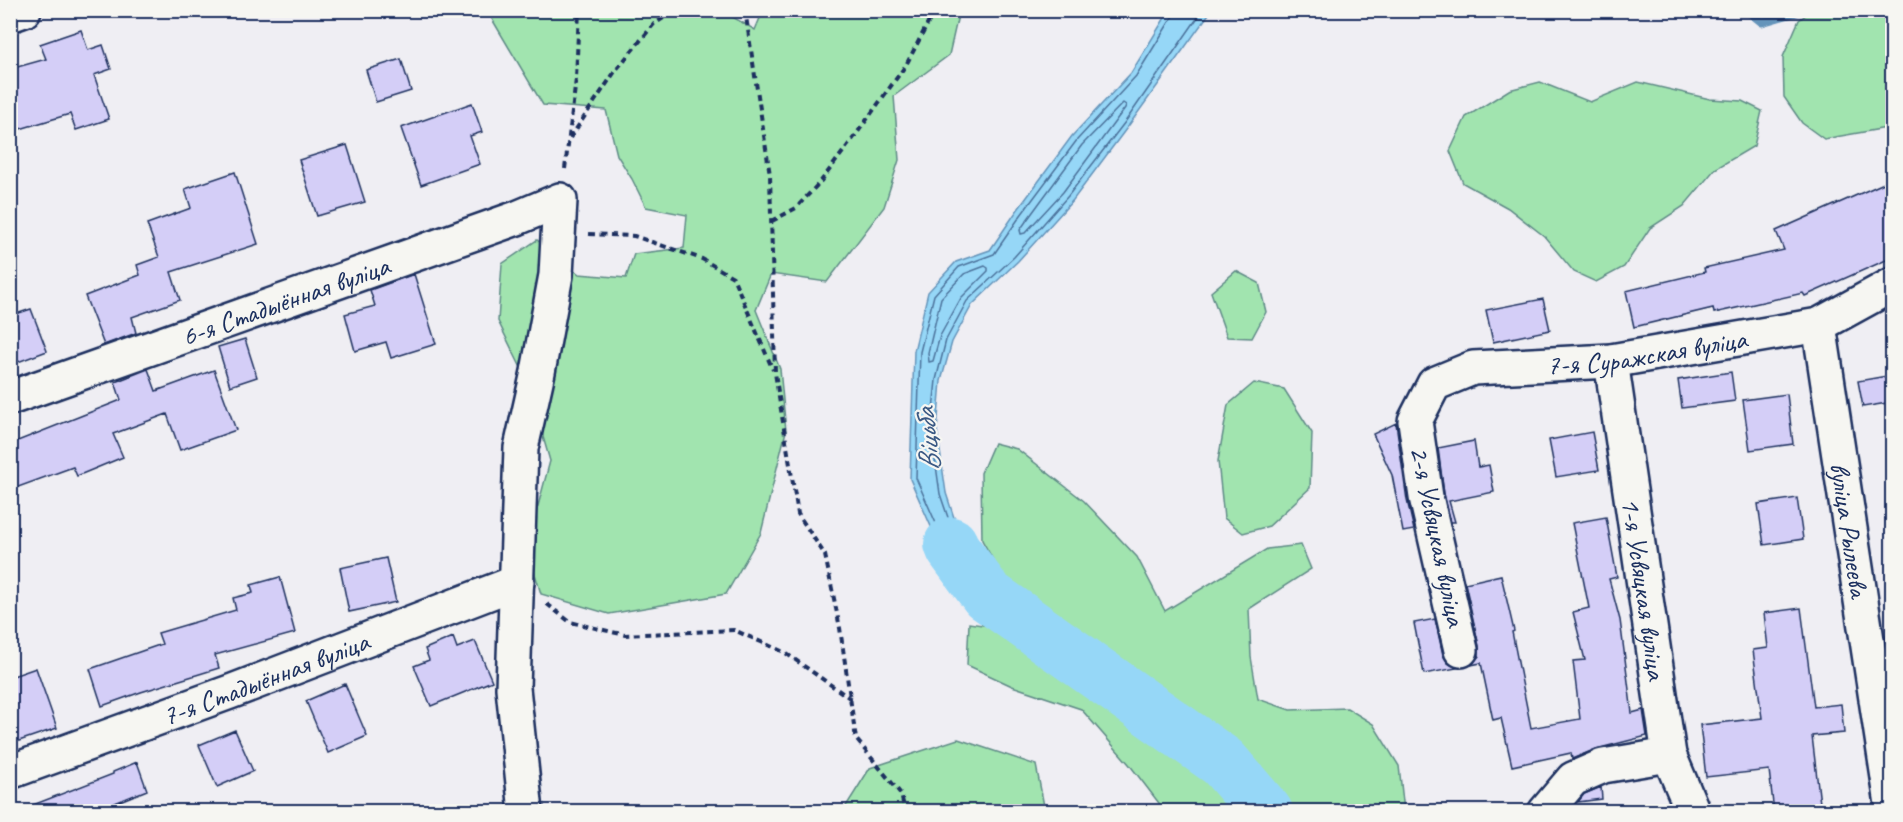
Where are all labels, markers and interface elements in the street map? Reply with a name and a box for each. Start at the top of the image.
street label: 6-я Стадыённая вуліца [177,247,395,353]
street label: 7-я Суражская вуліца [1546,320,1751,382]
water label: Віцьба [905,404,949,473]
street label: 2-я Усвяцкая вуліца [1402,443,1475,631]
street label: вуліца Рылеева [1823,460,1878,602]
street label: 1-я Усвяцкая вуліца [1614,495,1675,684]
street label: 7-я Стадыённая вуліца [157,622,375,733]

